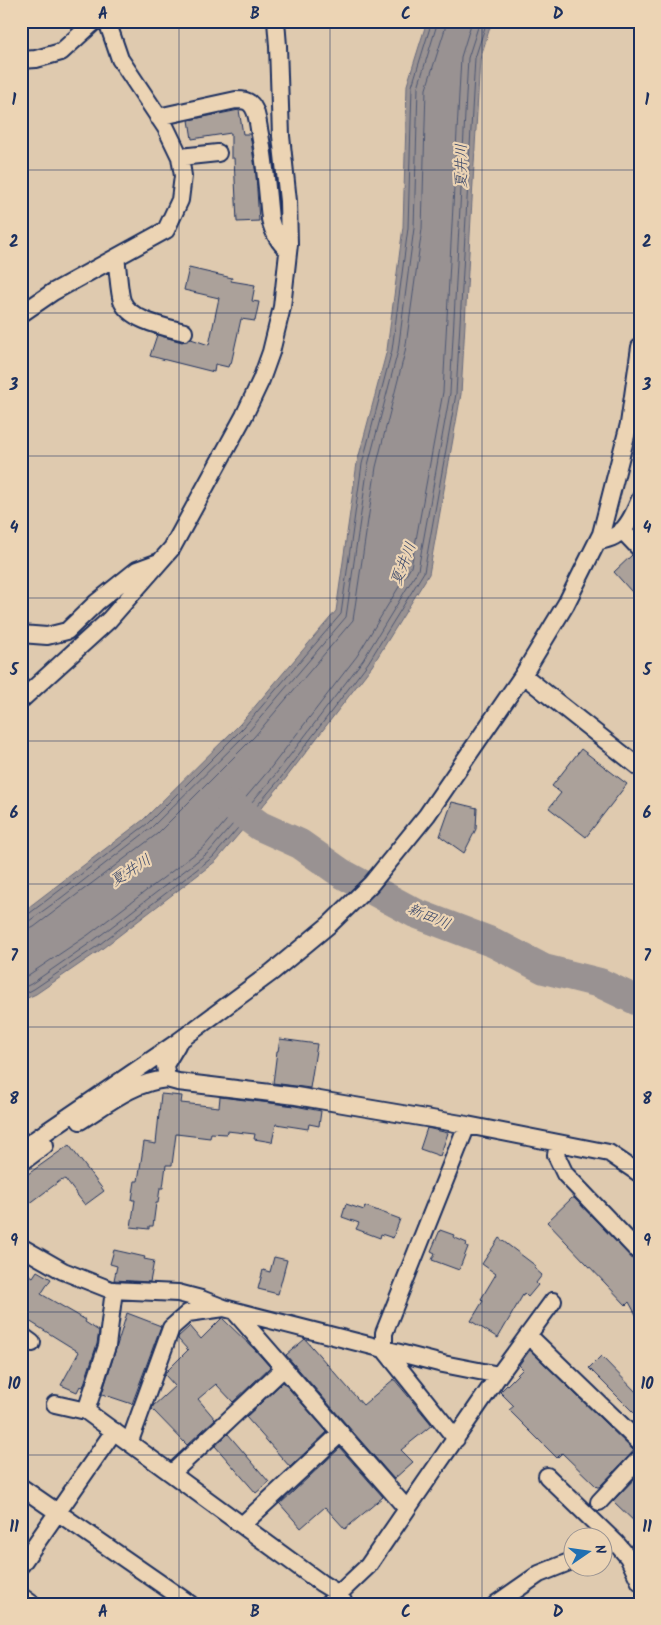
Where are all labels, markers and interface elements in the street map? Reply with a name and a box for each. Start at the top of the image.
text: A [98,2,108,27]
text: B [250,2,260,27]
text: C [401,2,411,27]
text: D [553,2,564,27]
text: 1 [12,88,17,113]
text: 1 [645,88,650,113]
water label: 夏井川 [450,143,474,189]
text: 2 [9,230,19,255]
text: 2 [642,230,652,255]
text: 3 [9,373,19,398]
text: 3 [642,373,652,398]
text: 4 [10,516,19,541]
text: 4 [643,516,652,541]
water label: 夏井川 [385,539,423,589]
text: 5 [9,658,20,683]
text: 5 [642,658,653,683]
text: 6 [10,801,19,826]
text: 6 [643,801,652,826]
water label: 夏井川 [106,849,156,893]
water label: 新田川 [404,897,454,937]
text: 7 [10,944,18,969]
text: 7 [643,944,651,969]
text: 8 [9,1087,19,1112]
text: 8 [642,1087,652,1112]
text: 9 [10,1229,18,1254]
text: 9 [643,1229,651,1254]
text: 10 [7,1372,21,1397]
text: 10 [640,1372,654,1397]
text: 11 [9,1515,19,1540]
text: 11 [642,1515,652,1540]
north arrow [564,1528,614,1578]
text: N [588,1543,611,1556]
text: A [98,1600,108,1625]
text: B [250,1600,260,1625]
text: C [401,1600,411,1625]
text: D [553,1600,564,1625]

